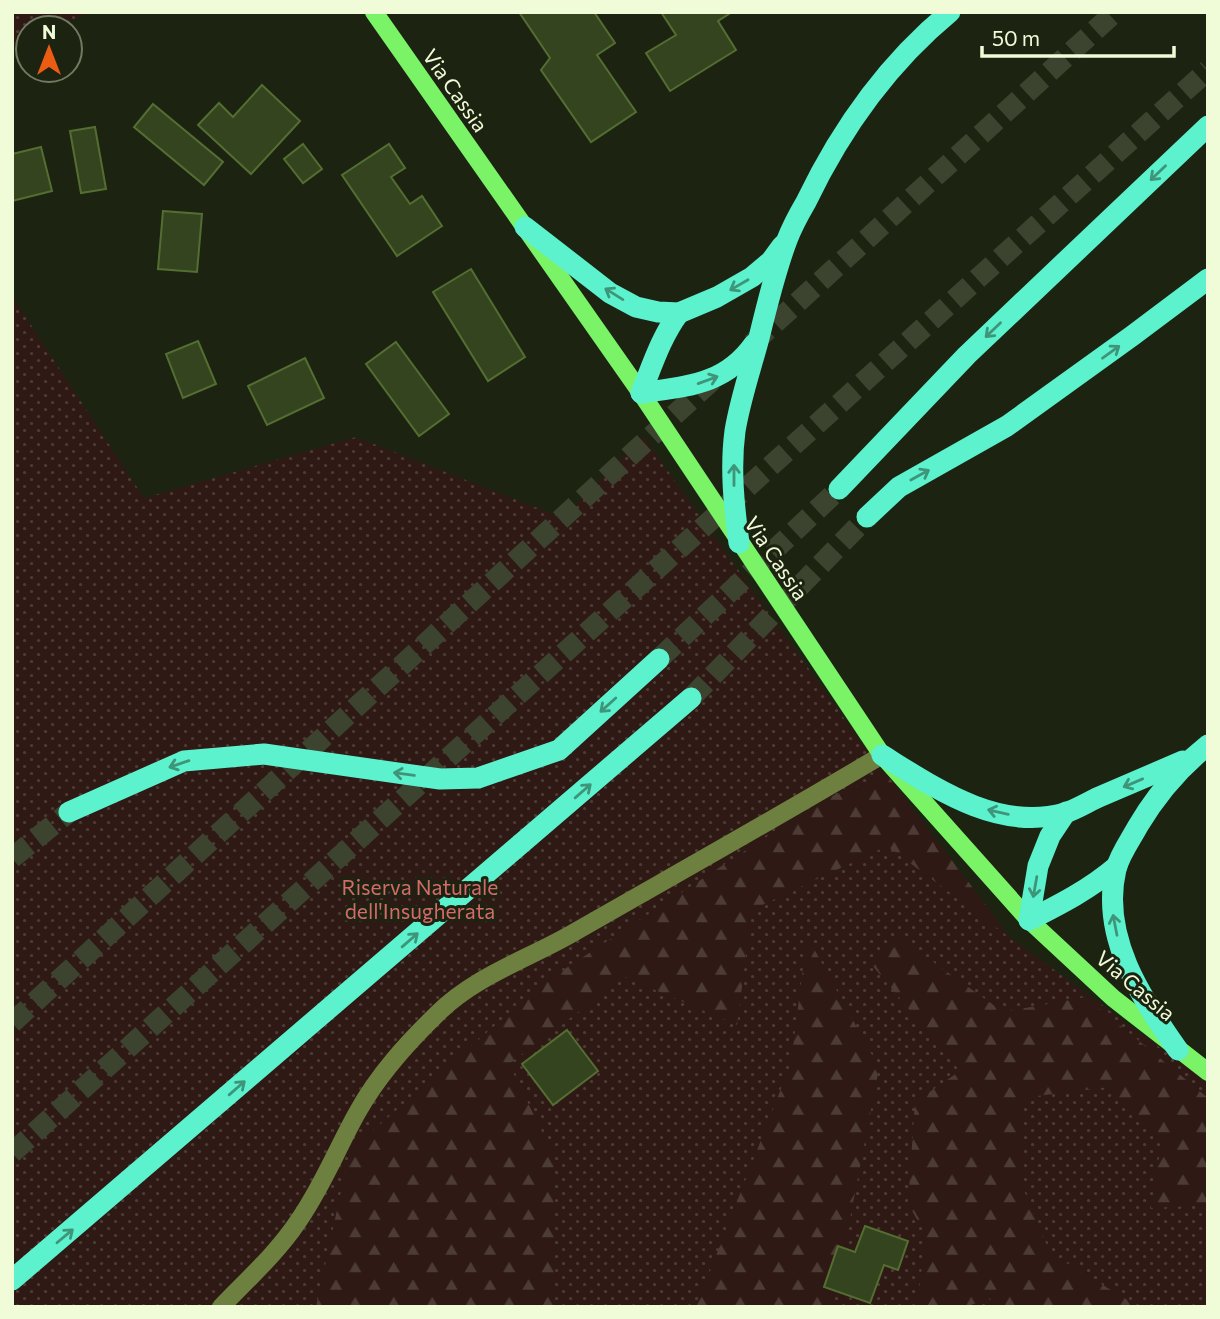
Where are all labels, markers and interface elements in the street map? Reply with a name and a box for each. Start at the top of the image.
north arrow [14,14,84,84]
scale bar [982,14,1174,58]
text: N [42,20,56,43]
text: 50 m [992,25,1040,50]
street label: Via Cassia [418,44,494,136]
one-way arrow [1150,165,1167,182]
one-way arrow [729,279,750,292]
one-way arrow [605,287,625,301]
one-way arrow [985,321,1002,338]
one-way arrow [1101,344,1120,359]
one-way arrow [696,372,718,385]
one-way arrow [727,463,741,486]
one-way arrow [910,468,930,482]
street label: Via Cassia [740,511,814,605]
one-way arrow [600,696,617,713]
one-way arrow [168,759,190,771]
one-way arrow [393,767,416,780]
one-way arrow [1123,777,1144,790]
one-way arrow [573,784,591,799]
one-way arrow [988,805,1010,818]
park label: Riserva Naturale dell'Insugherata [342,874,498,923]
one-way arrow [1027,876,1041,898]
one-way arrow [1108,914,1122,937]
one-way arrow [401,932,419,948]
street label: Via Cassia [1091,945,1181,1025]
one-way arrow [228,1080,246,1096]
one-way arrow [55,1228,73,1244]

